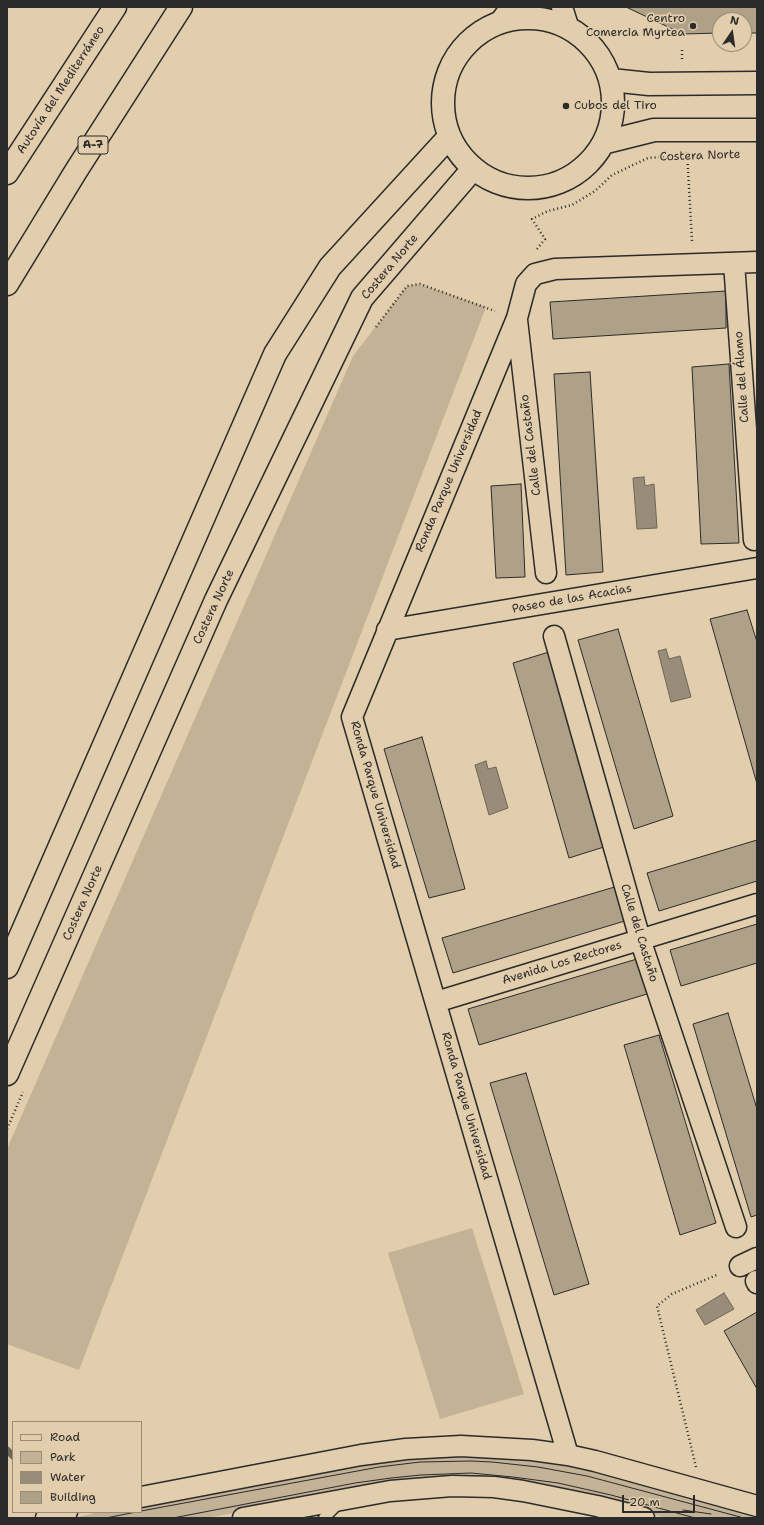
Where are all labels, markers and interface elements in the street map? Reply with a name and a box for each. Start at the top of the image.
place label: Centro Comercia Myrtea [586,12,685,40]
north arrow [712,12,752,52]
text: N [729,13,741,29]
marker: Centro Comercia Myrtea [688,21,698,31]
street label: Autovía del Mediterráneo [14,23,108,157]
place label: Cubos del Tiro [574,99,657,113]
marker: Cubos del Tiro [561,101,571,111]
road number: A-7 [78,136,108,154]
street label: Costera Norte [659,147,741,165]
street label: Costera Norte [358,231,422,303]
street label: Calle del Álamo [732,331,752,423]
street label: Calle del Castaño [518,394,544,496]
street label: Ronda Parque Universidad [412,408,486,554]
street label: Costera Norte [190,567,238,647]
street label: Paseo de las Acacias [511,581,633,617]
street label: Ronda Parque Universidad [347,719,403,871]
street label: Costera Norte [60,863,106,943]
street label: Calle del Castaño [617,882,661,984]
street label: Avenida Los Rectores [500,938,624,988]
street label: Ronda Parque Universidad [438,1030,494,1182]
legend [12,1421,142,1513]
text: Road [50,1429,80,1445]
text: Park [50,1449,76,1465]
text: Water [50,1469,85,1485]
scale bar [624,1487,697,1513]
text: Building [50,1489,96,1505]
text: 20 m [629,1494,660,1510]

